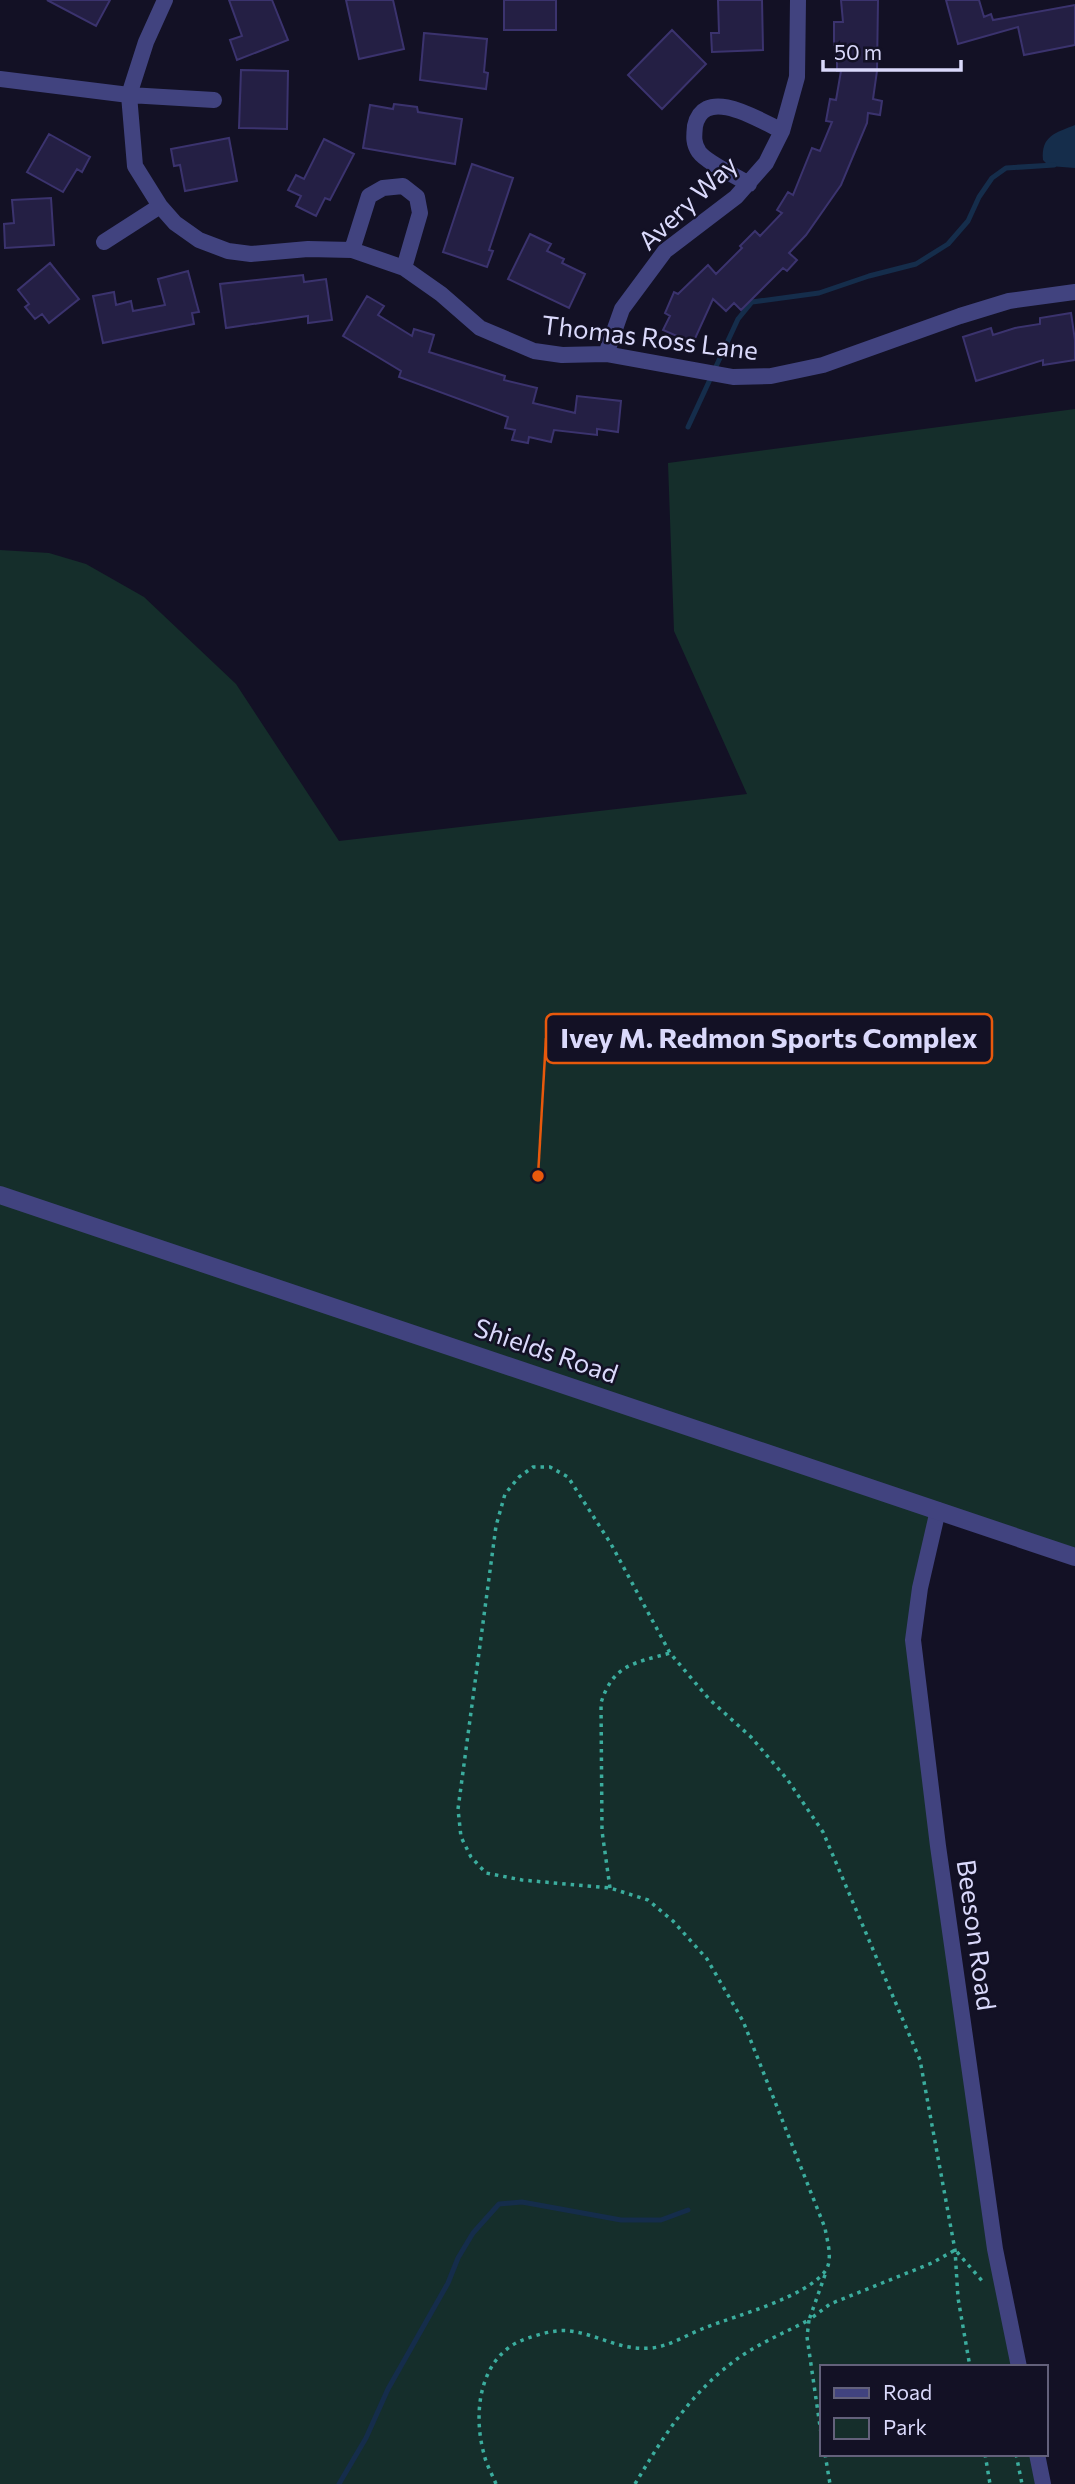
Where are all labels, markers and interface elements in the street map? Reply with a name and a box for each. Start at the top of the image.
scale bar [823,28,961,72]
text: 50 m [834,39,882,64]
street label: Avery Way [631,148,743,256]
street label: Thomas Ross Lane [540,308,760,365]
callout: Ivey M. Redmon Sports Complex [546,1014,992,1063]
text: Ivey M. Redmon Sports Complex [560,1020,978,1054]
street label: Shields Road [471,1311,622,1389]
street label: Beeson Road [952,1857,1003,2012]
legend [820,2365,1047,2456]
text: Road [883,2379,932,2404]
text: Park [883,2414,927,2439]

